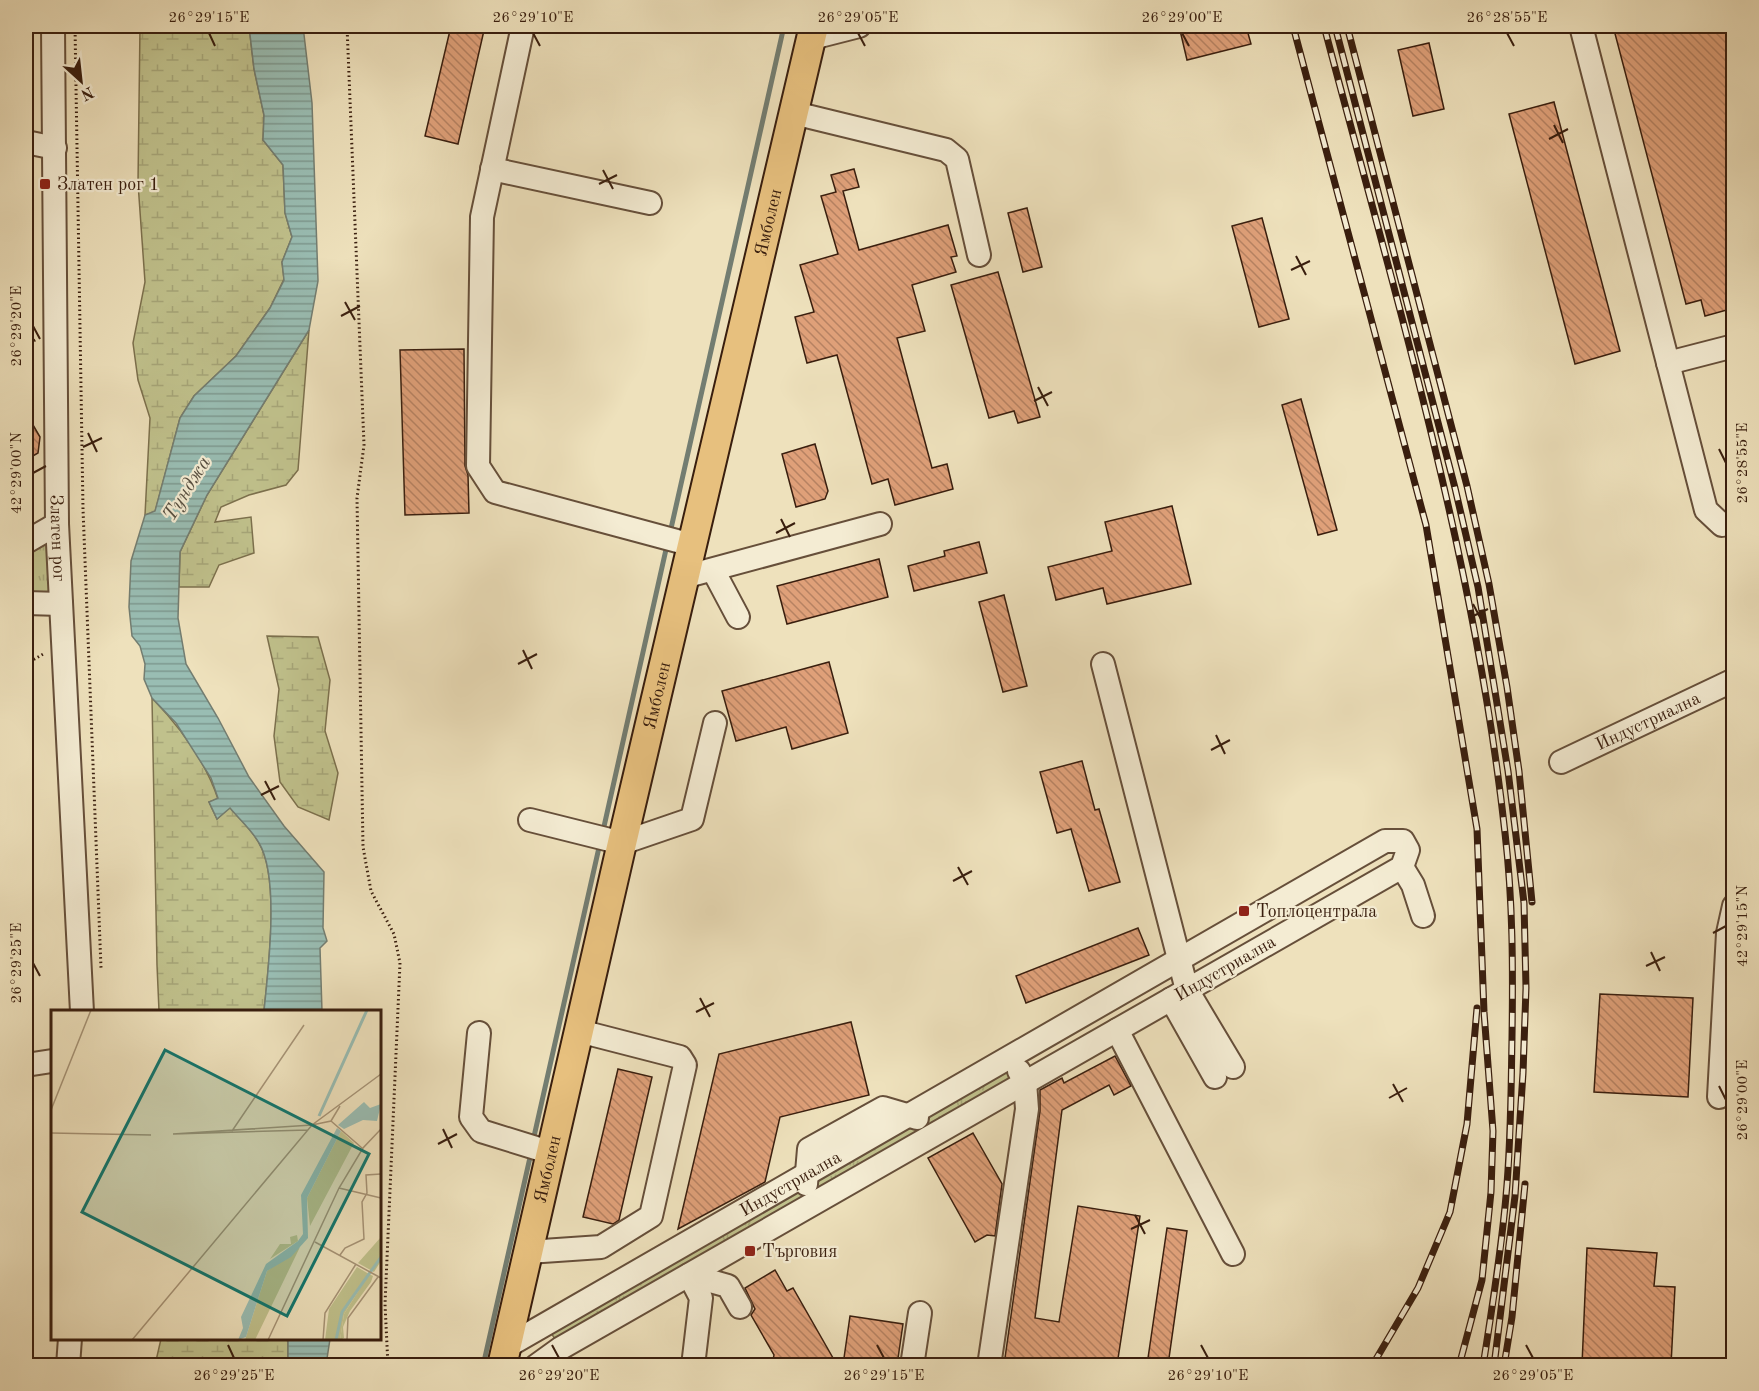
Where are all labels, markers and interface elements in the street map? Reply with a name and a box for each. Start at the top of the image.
text: 26°29'15"E [169,11,249,26]
text: 26°29'10"E [493,11,573,26]
text: 26°29'05"E [818,11,898,26]
text: 26°29'00"E [1142,11,1222,26]
text: 26°28'55"E [1467,11,1547,26]
north arrow [51,51,111,111]
text: N [77,83,96,103]
place label: Златен рог 1 [57,176,159,194]
marker: Златен рог 1 [38,177,52,191]
street label: Ямболен [752,187,785,258]
text: 26°29'20"E [10,286,25,366]
text: 26°28'55"E [1736,423,1751,503]
text: 42°29'00"N [10,432,25,514]
water label: Тунджа [160,453,215,525]
street label: Златен рог [47,494,68,582]
street label: Ямболен [641,660,674,731]
street label: Индустриална [1593,689,1703,754]
text: 42°29'15"N [1736,885,1751,967]
place label: Топлоцентрала [1256,903,1377,921]
marker: Топлоцентрала [1237,904,1251,918]
text: 26°29'25"E [10,923,25,1003]
street label: Индустриална [1172,933,1279,1005]
inset map [51,1010,381,1340]
text: 26°29'00"E [1736,1060,1751,1140]
street label: Ямболен [532,1134,565,1205]
street label: Индустриална [737,1148,844,1220]
place label: Търговия [762,1243,837,1261]
marker: Търговия [743,1244,757,1258]
text: 26°29'25"E [194,1369,274,1384]
text: 26°29'20"E [519,1369,599,1384]
text: 26°29'15"E [844,1369,924,1384]
text: 26°29'10"E [1168,1369,1248,1384]
text: 26°29'05"E [1493,1369,1573,1384]

